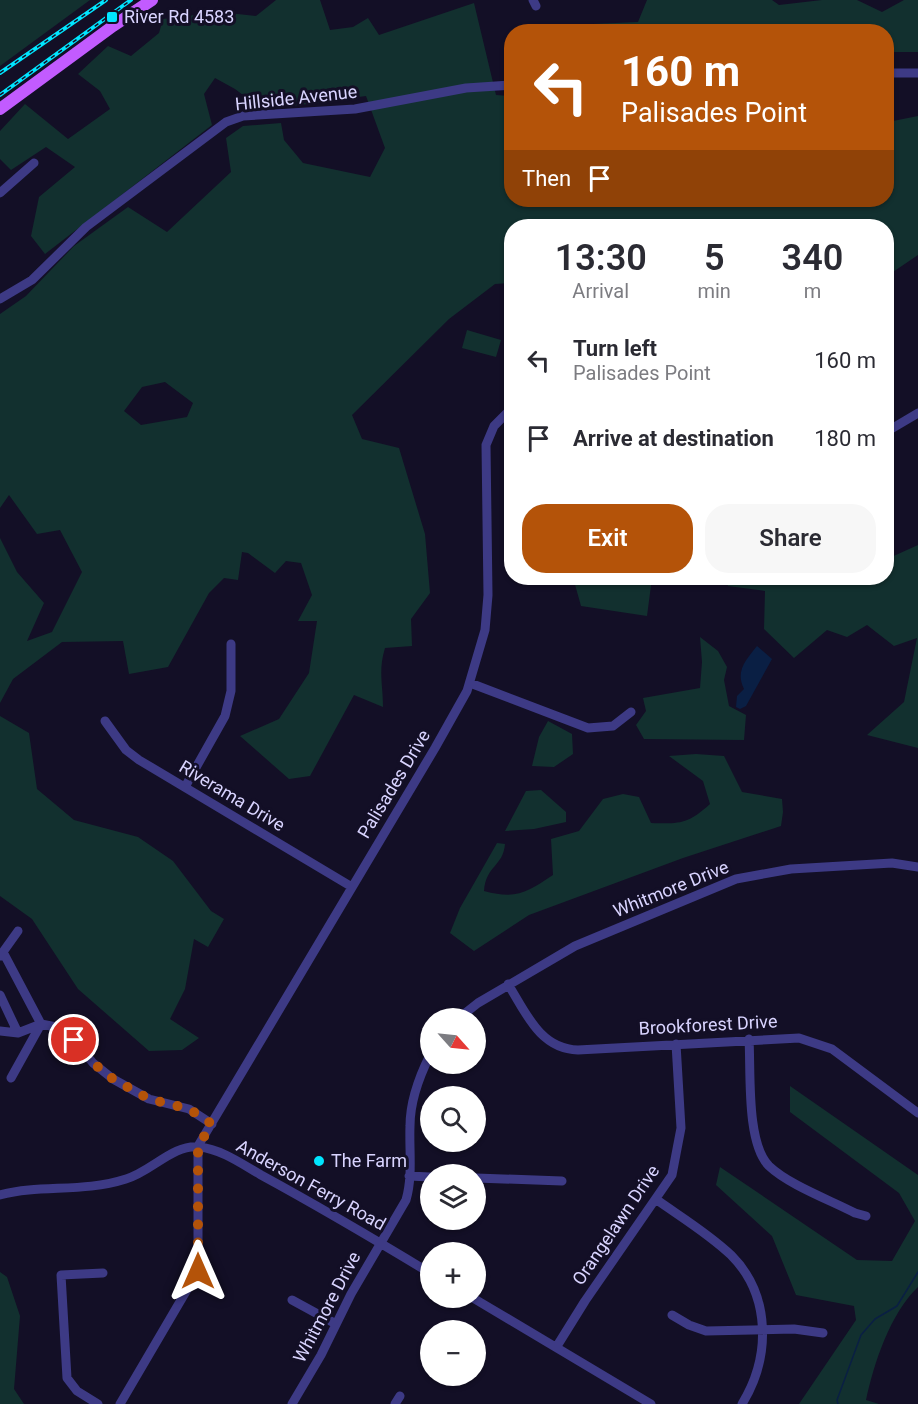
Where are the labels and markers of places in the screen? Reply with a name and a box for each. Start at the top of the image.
place label: River Rd 4583 [124,6,234,27]
marker: River Rd 4583 [105,10,119,24]
pin [48,1014,99,1065]
place label: The Farm [331,1150,407,1171]
marker: The Farm [312,1154,326,1168]

